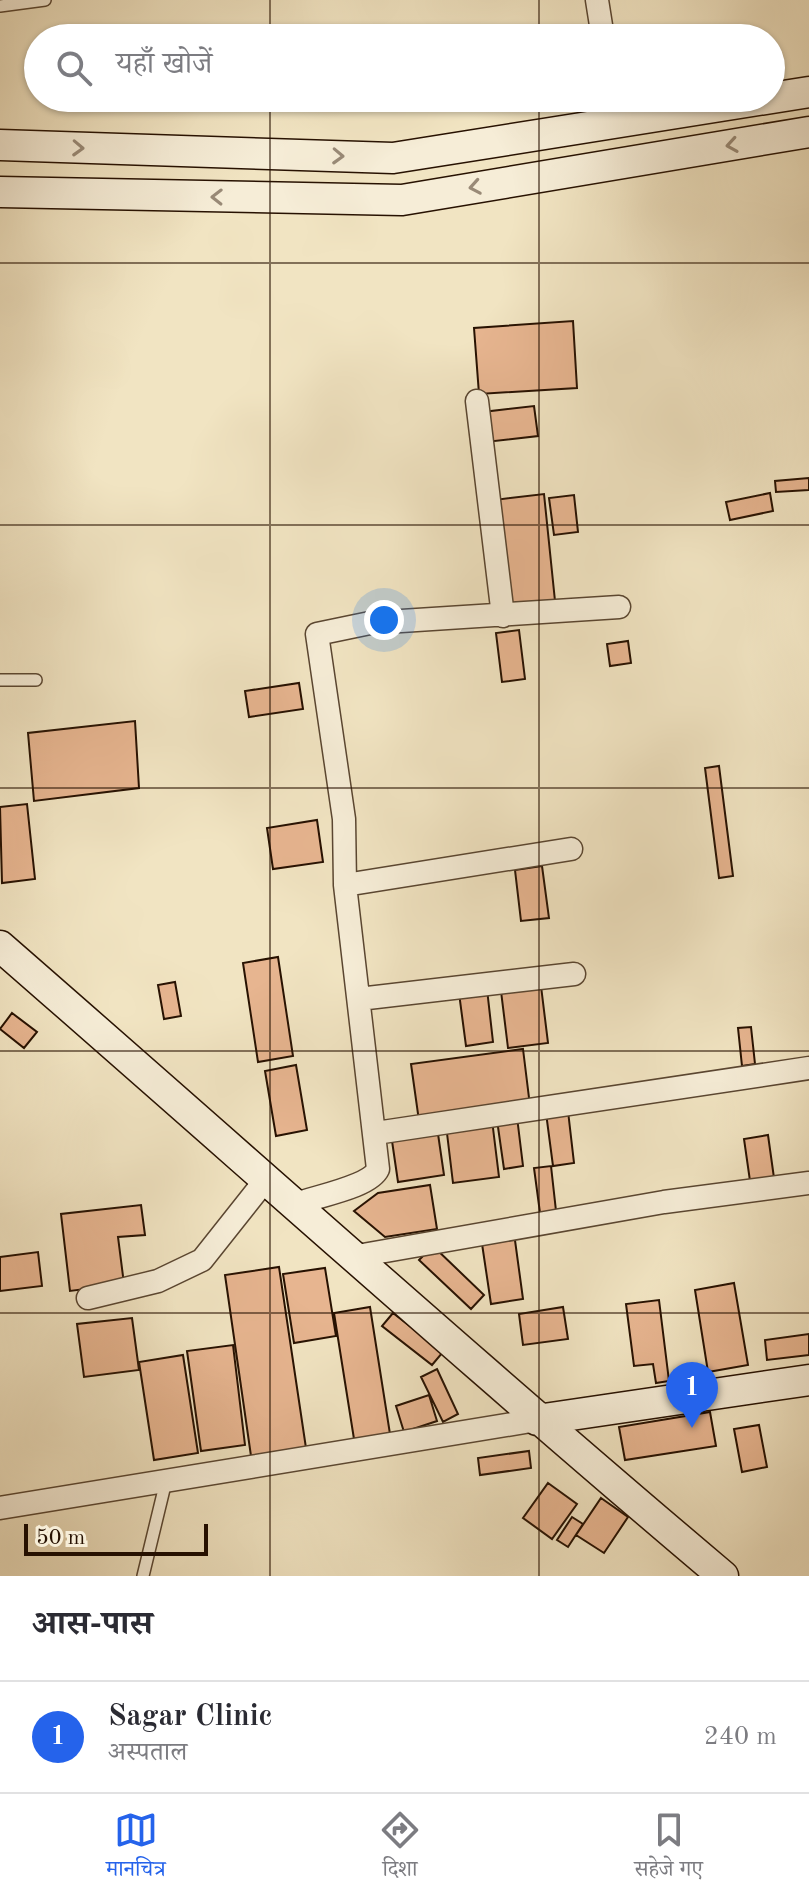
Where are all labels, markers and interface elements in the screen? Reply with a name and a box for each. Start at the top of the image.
search box [24,24,785,112]
icon: search [52,46,96,90]
text: यहाँ खोजें [116,50,212,80]
one-way arrow [725,135,739,152]
one-way arrow [72,139,85,156]
one-way arrow [332,148,345,165]
one-way arrow [469,178,482,195]
one-way arrow [210,188,223,205]
your location [364,600,404,640]
pin: 1 [666,1362,718,1428]
scale bar [24,1520,208,1556]
text: 50 m [36,1527,85,1549]
text: आस-पास [32,1608,153,1642]
text: Sagar Clinic [108,1702,273,1732]
text: 1 [50,1724,66,1750]
text: 240 m [704,1724,777,1750]
text: अस्पताल [108,1740,187,1766]
tab: मानचित्र [106,1808,166,1890]
tab: दिशा [378,1808,422,1890]
tab: सहेजे गए [634,1808,703,1890]

